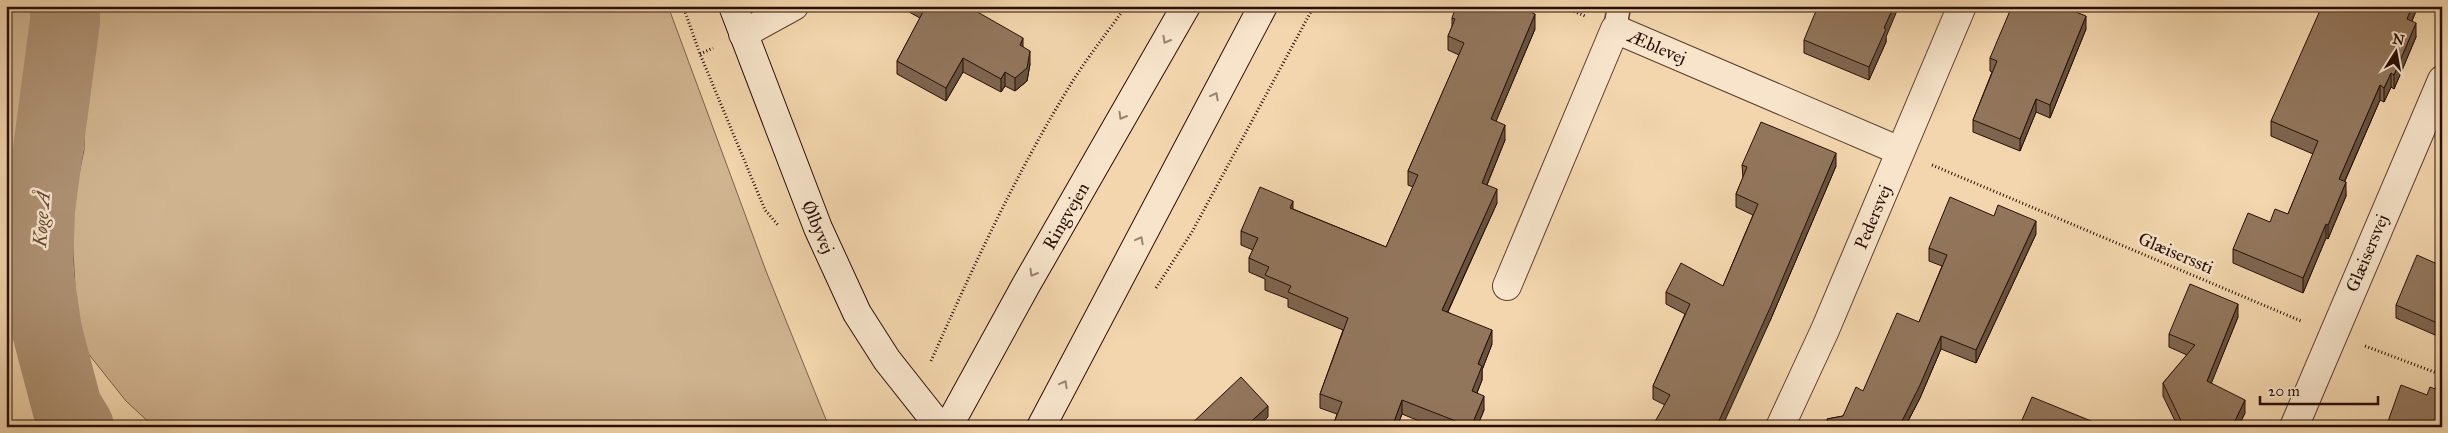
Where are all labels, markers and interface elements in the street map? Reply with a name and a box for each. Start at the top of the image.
street label: Æblevej [1623,24,1690,69]
north arrow [2370,28,2420,78]
text: N [2391,30,2406,49]
one-way arrow [1163,35,1173,44]
one-way arrow [1209,92,1219,101]
one-way arrow [1119,111,1129,120]
street label: Ringvejen [1038,178,1095,254]
street label: Pedersvej [1850,182,1896,252]
water label: Køge Å [27,189,55,249]
street label: Ølbyvej [797,197,839,257]
street label: Glæisersvej [2341,211,2393,295]
street label: Glæiserssti [2135,227,2217,279]
one-way arrow [1134,236,1144,245]
one-way arrow [1029,267,1039,276]
scale bar [2260,373,2378,405]
one-way arrow [1058,380,1068,389]
text: 20 m [2268,382,2300,400]

